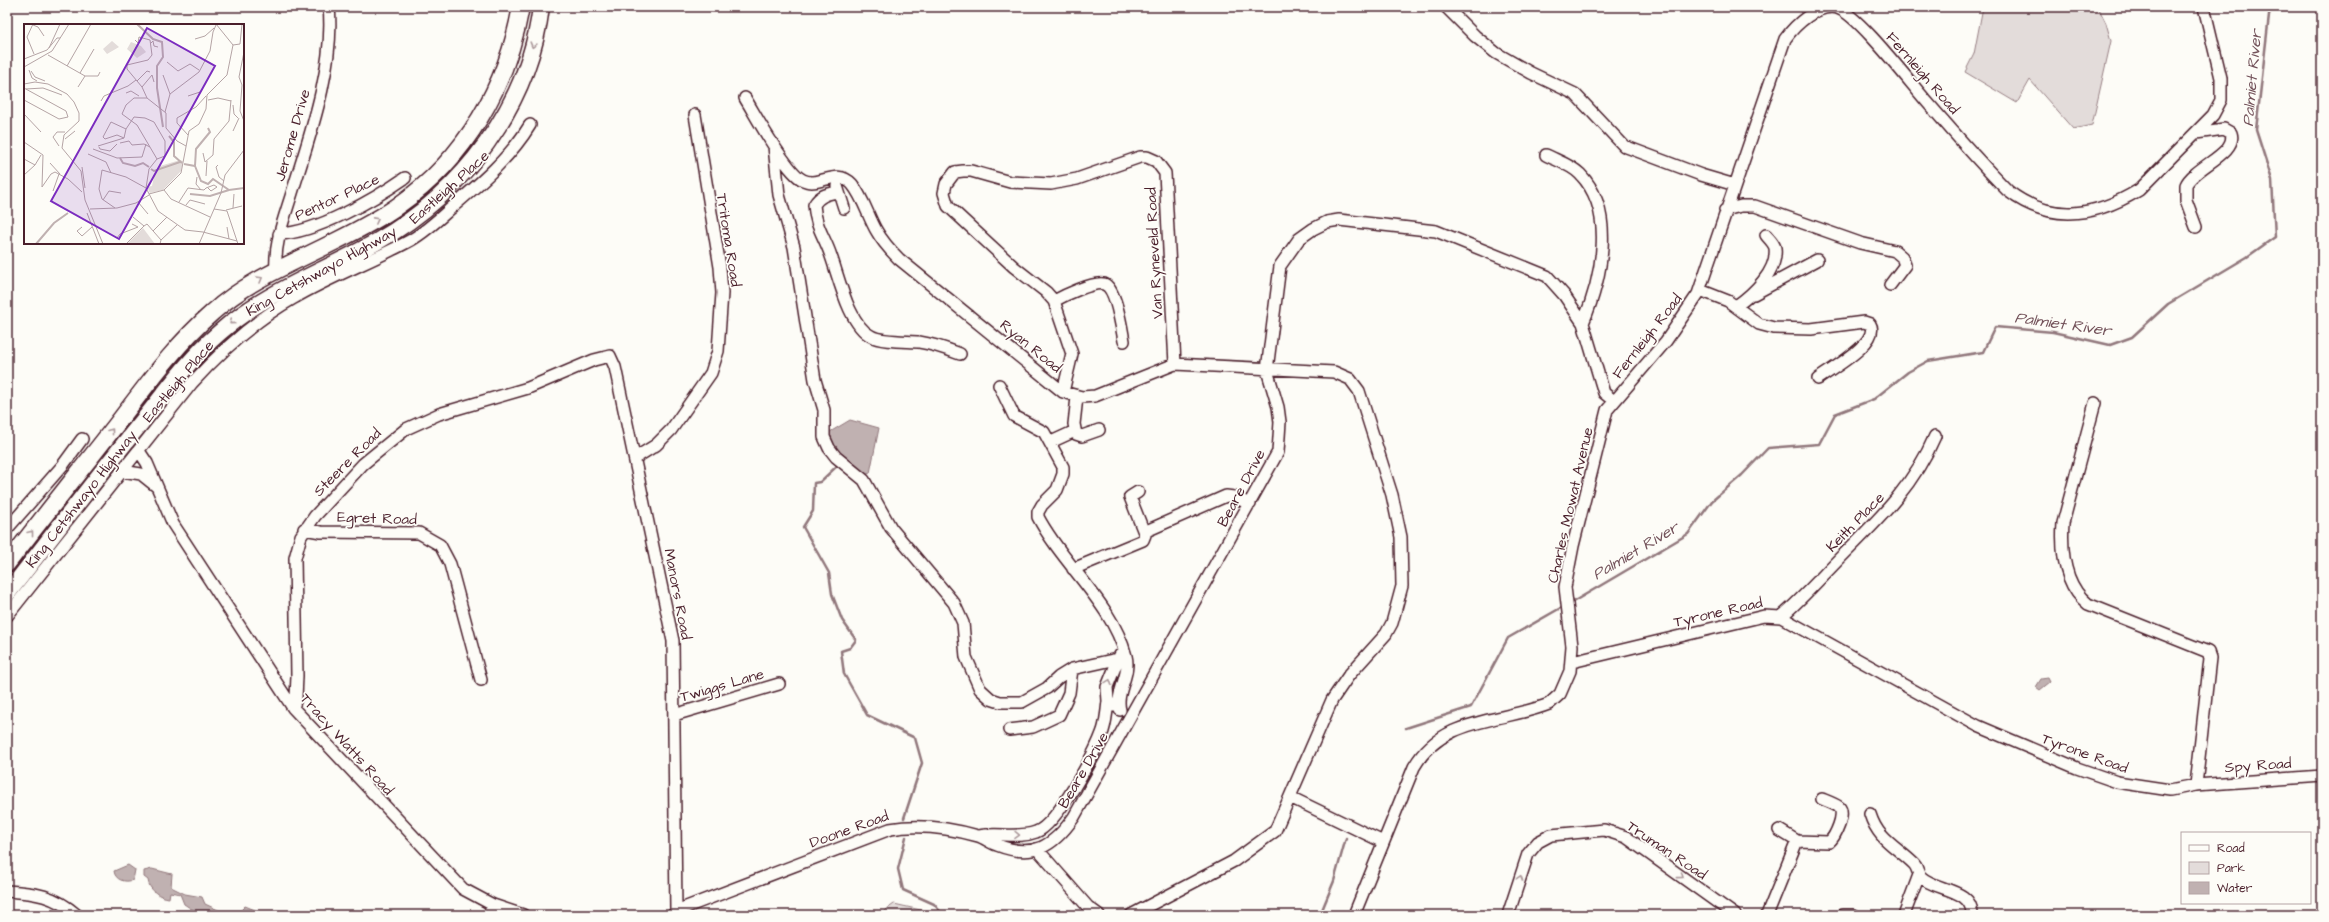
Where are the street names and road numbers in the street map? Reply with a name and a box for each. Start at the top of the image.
street label: Fernleigh Road [1880,28,1964,120]
street label: Jerome Drive [269,87,316,184]
street label: Eastleigh Place [405,146,495,230]
street label: Pentor Place [291,169,383,226]
street label: Van Ryneveld Road [1141,186,1169,319]
street label: Tritoma Road [711,192,746,289]
street label: King Cetshwayo Highway [242,221,401,323]
street label: Fernleigh Road [1608,289,1688,384]
street label: Ryan Road [994,315,1066,379]
street label: Eastleigh Place [138,336,220,427]
street label: Steere Road [309,423,386,501]
street label: Charles Mowat Avenue [1542,425,1599,585]
street label: King Cetshwayo Highway [21,426,143,573]
street label: Beare Drive [1212,446,1271,531]
street label: Keith Place [1821,488,1889,557]
street label: Egret Road [337,507,417,531]
street label: Manors Road [658,547,697,642]
street label: Tyrone Road [1672,592,1765,634]
street label: Twiggs Lane [678,663,767,708]
street label: Tracy Watts Road [294,689,398,801]
street label: Beare Drive [1053,728,1114,812]
street label: Tyrone Road [2038,728,2131,780]
street label: Spy Road [2224,753,2292,779]
street label: Doone Road [807,805,892,853]
street label: Truman Road [1622,816,1711,885]

